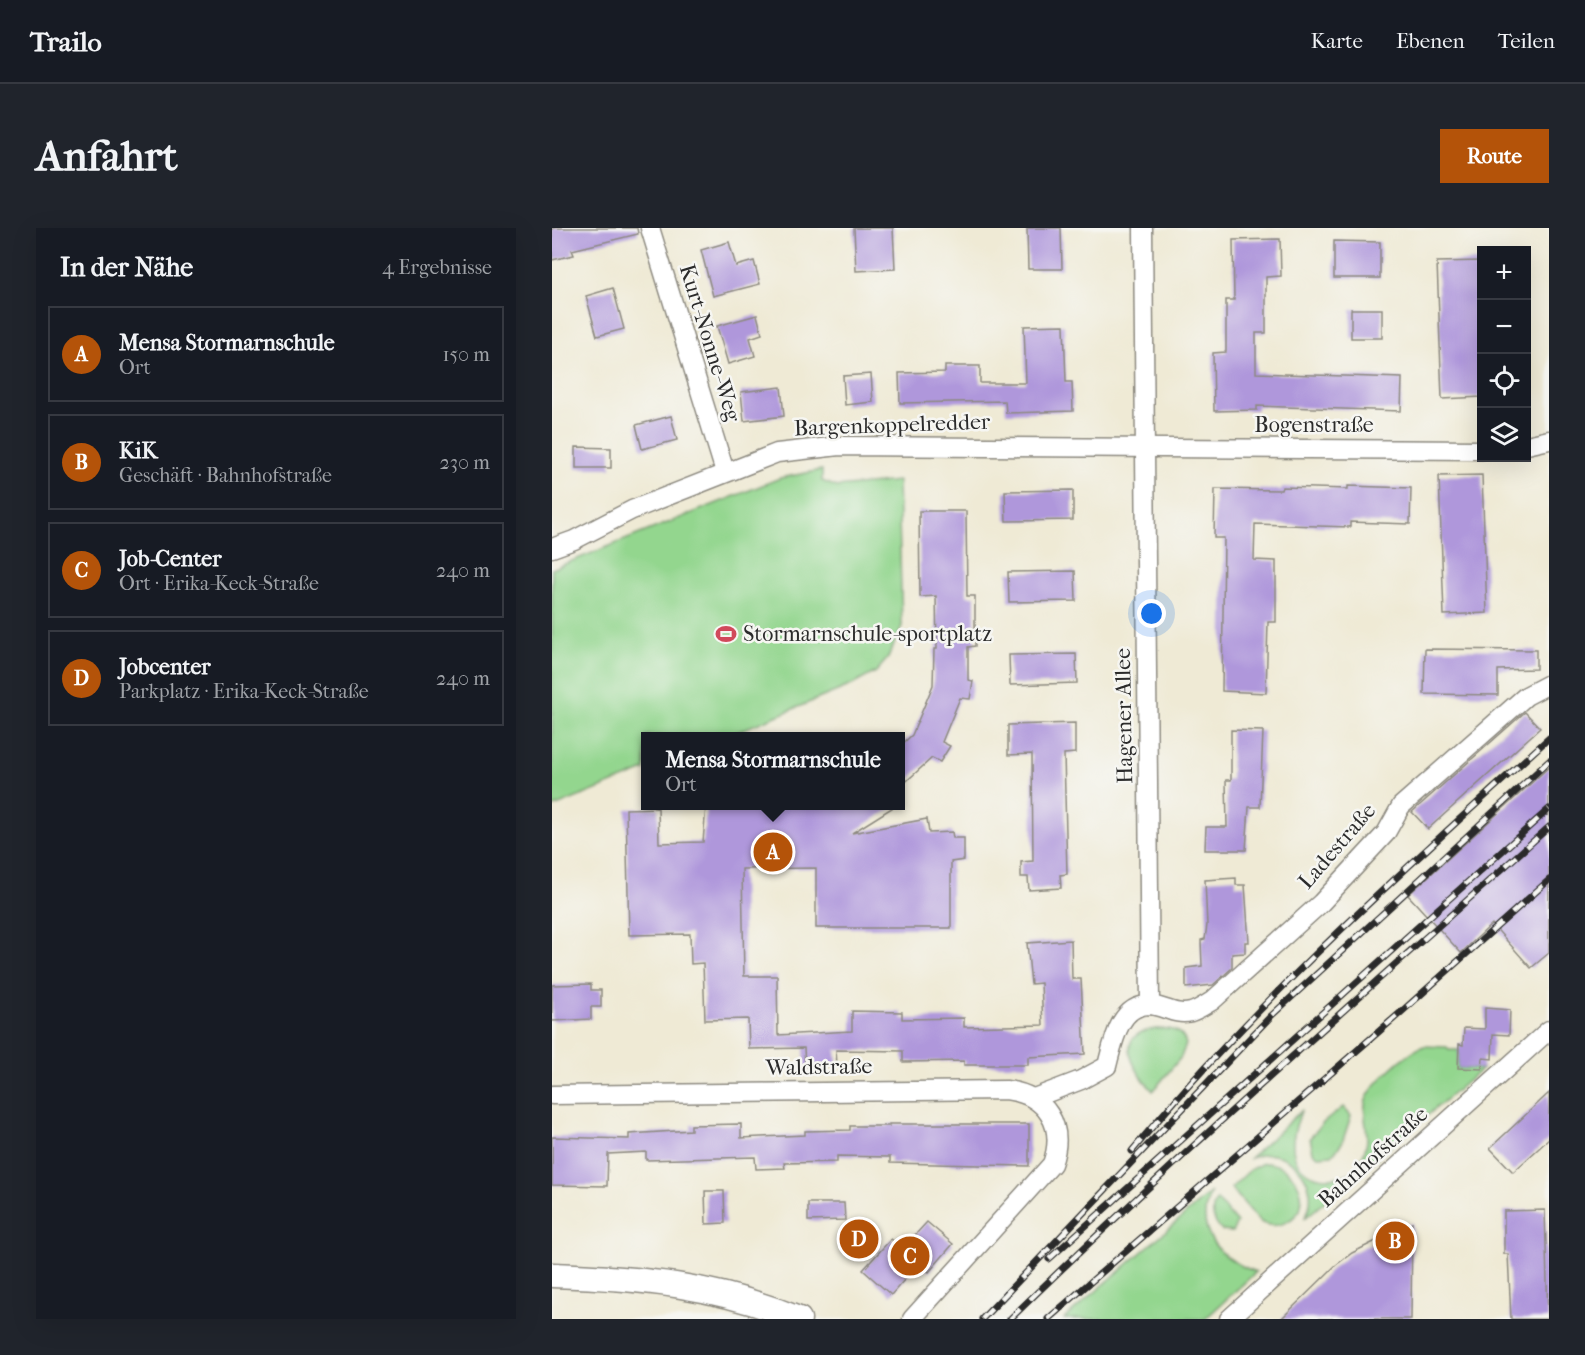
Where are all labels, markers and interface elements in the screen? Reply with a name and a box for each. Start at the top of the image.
text: Trailo [30,25,102,58]
text: Karte [1311,29,1363,53]
text: Ebenen [1396,29,1465,53]
text: Teilen [1498,29,1555,53]
button: Route [1440,129,1549,183]
text: Anfahrt [36,132,178,181]
map controls [1477,246,1531,462]
button: + [1477,246,1531,300]
text: In der Nähe [60,252,193,283]
text: 4 Ergebnisse [382,256,492,279]
street label: Kurt-Nonne-Weg [674,261,746,425]
button: − [1477,300,1531,354]
text: Mensa Stormarnschule [119,330,335,356]
text: A [75,343,88,366]
text: 150 m [442,343,490,366]
button: locate [1477,354,1531,408]
text: Ort [119,356,151,379]
button: layers [1477,408,1531,462]
street label: Bargenkoppelredder [793,409,991,441]
street label: Bogenstraße [1254,412,1374,438]
text: KiK [119,438,158,464]
text: B [75,451,88,474]
text: 230 m [440,451,490,474]
text: Geschäft · Bahnhofstraße [119,464,332,487]
text: Job-Center [119,546,222,572]
text: C [75,559,88,582]
text: 240 m [436,559,490,582]
text: Ort · Erika-Keck-Straße [119,572,319,595]
your location [1137,599,1166,628]
place label: Stormarnschule-sportplatz [743,621,992,647]
sports icon: Stormarnschule-sportplatz [714,622,738,646]
street label: Hagener Allee [1110,648,1138,784]
text: Jobcenter [119,654,211,680]
text: D [74,667,89,690]
text: 240 m [436,667,490,690]
text: Parkplatz · Erika-Keck-Straße [119,680,369,703]
popup [641,732,905,810]
text: Mensa Stormarnschule [665,747,881,773]
text: Ort [665,773,697,796]
street label: Ladestraße [1293,798,1381,894]
pin: A [754,830,792,874]
street label: Waldstraße [764,1053,873,1081]
street label: Bahnhofstraße [1313,1101,1433,1213]
pin: D [840,1216,878,1262]
pin: B [1376,1218,1414,1264]
pin: C [890,1234,930,1278]

